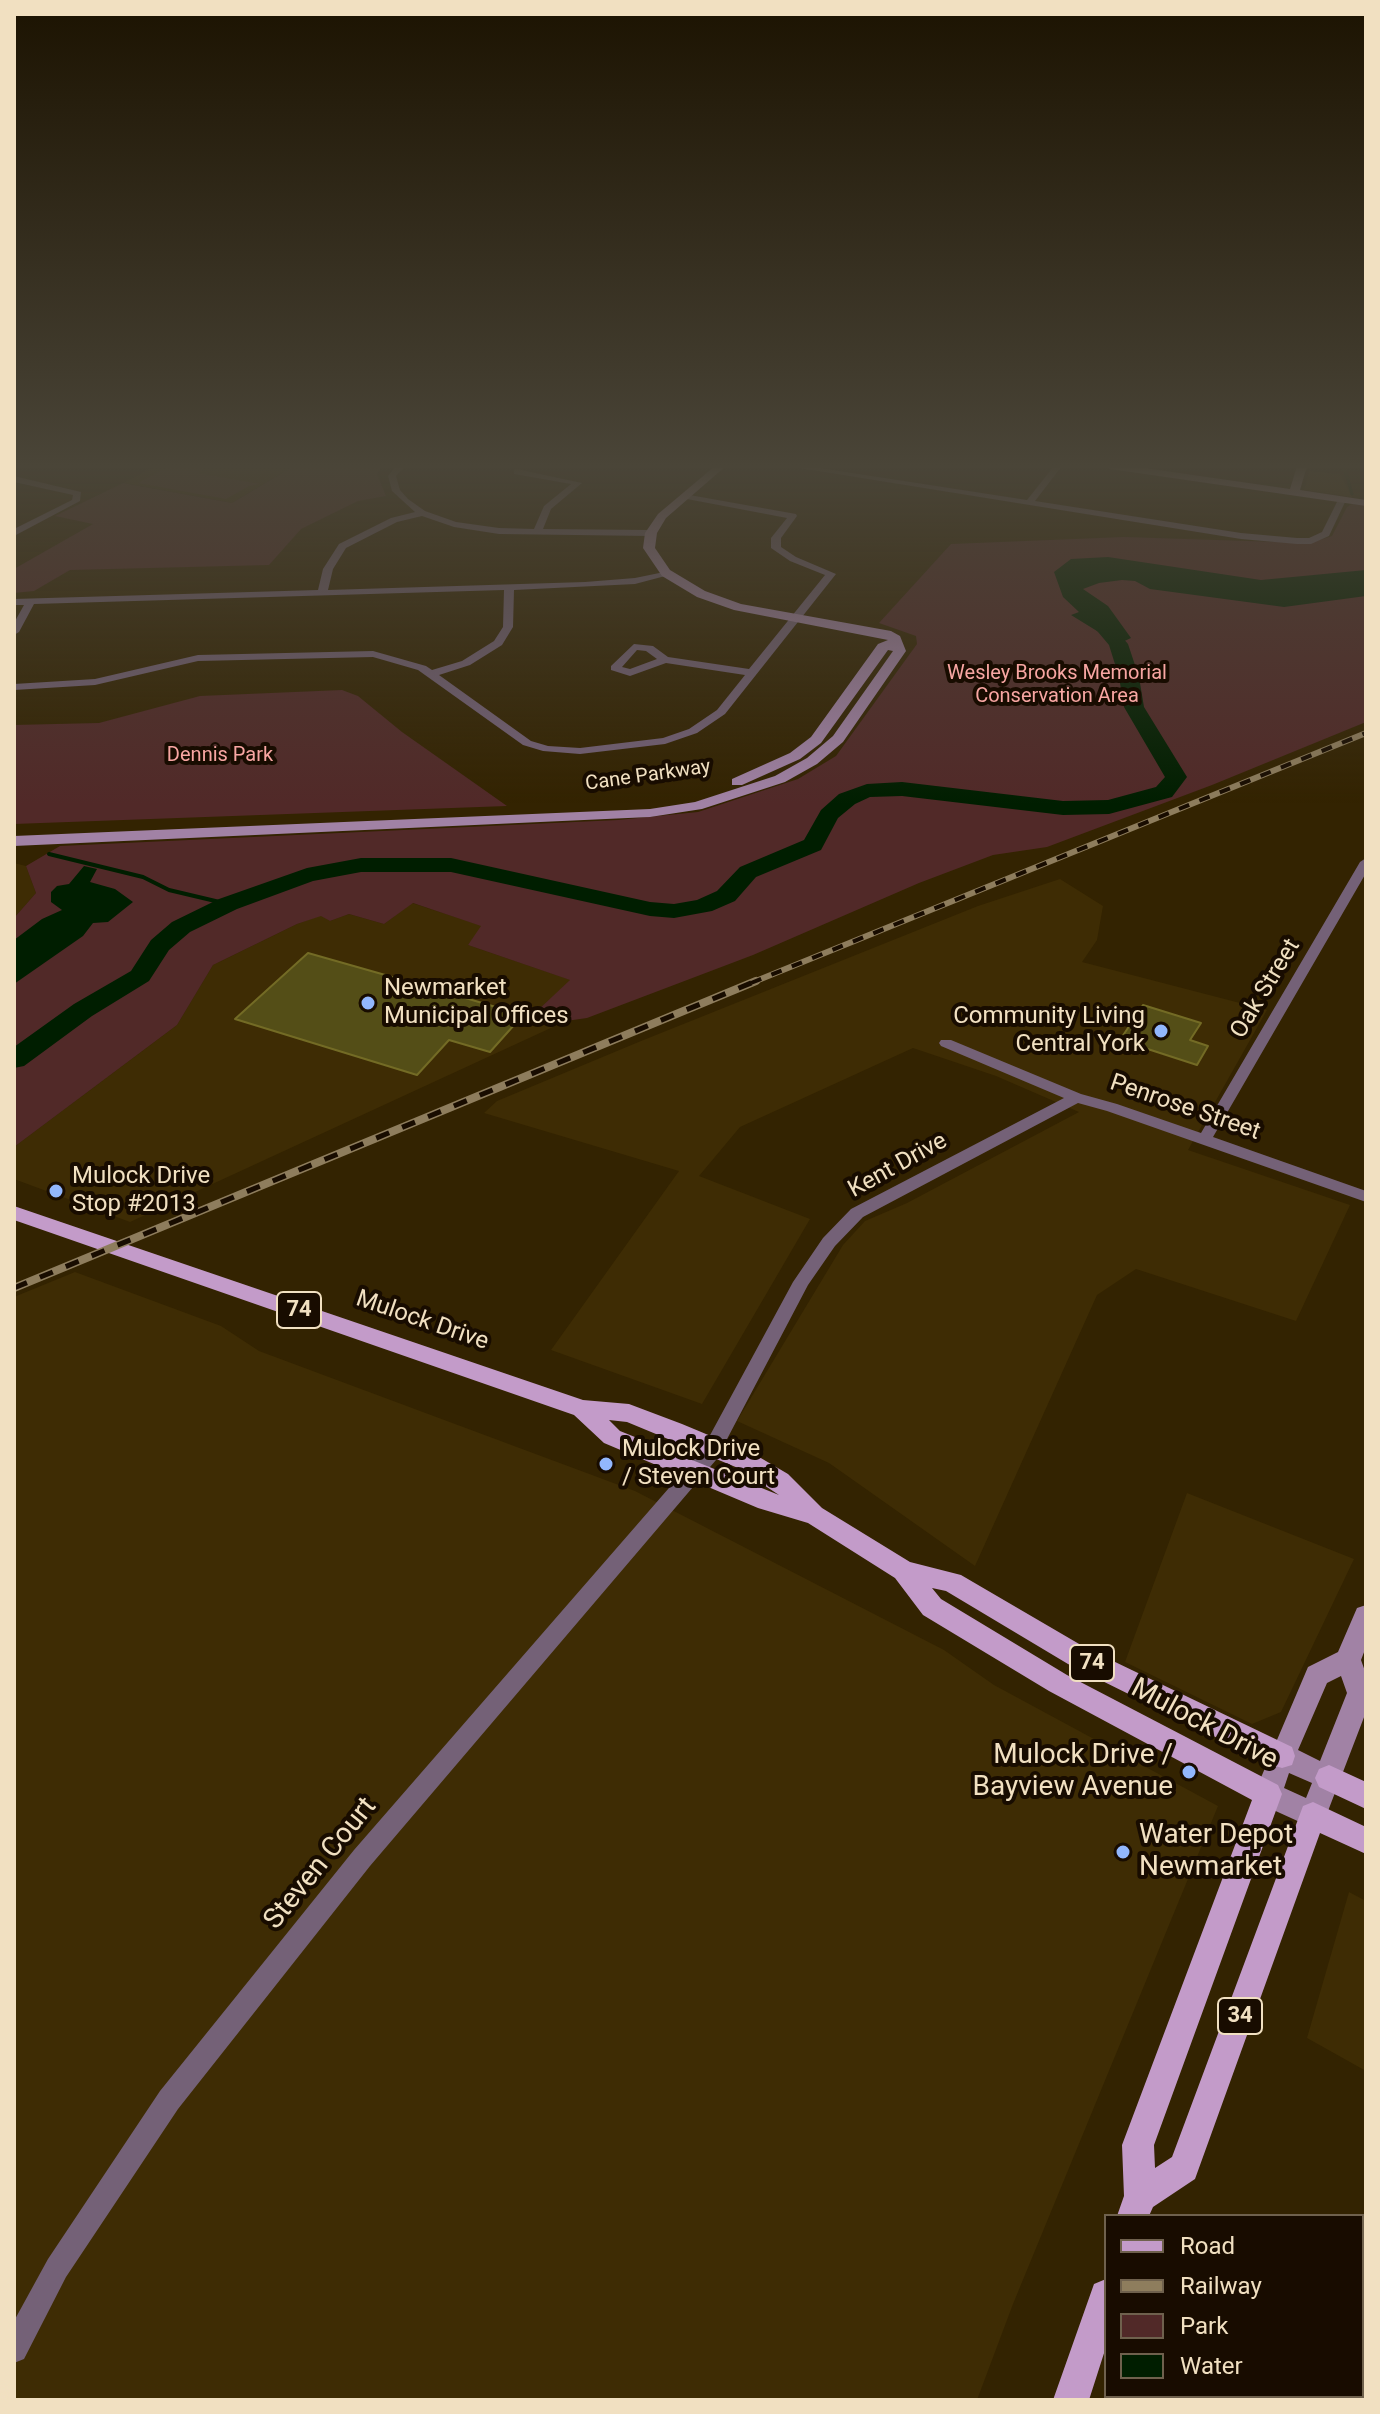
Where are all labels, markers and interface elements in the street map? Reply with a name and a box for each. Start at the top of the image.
park label: Wesley Brooks Memorial Conservation Area [947,662,1167,709]
park label: Dennis Park [167,744,273,768]
street label: Cane Parkway [584,755,712,797]
street label: Oak Street [1225,934,1307,1044]
place label: Newmarket Municipal Offices [384,975,569,1031]
marker: Newmarket Municipal Offices [359,994,377,1012]
place label: Community Living Central York [953,1003,1145,1059]
marker: Community Living Central York [1152,1022,1170,1040]
street label: Penrose Street [1106,1069,1264,1147]
street label: Kent Drive [844,1127,952,1205]
place label: Mulock Drive Stop #2013 [72,1163,210,1219]
marker: Mulock Drive Stop #2013 [47,1182,65,1200]
street label: Mulock Drive [352,1285,492,1357]
road number: 74 [277,1292,321,1328]
place label: Mulock Drive / Steven Court [622,1436,775,1492]
marker: Mulock Drive / Steven Court [597,1455,615,1473]
road number: 74 [1070,1645,1114,1681]
street label: Mulock Drive [1125,1672,1283,1778]
place label: Mulock Drive / Bayview Avenue [973,1739,1173,1805]
marker: Mulock Drive / Bayview Avenue [1180,1763,1198,1781]
street label: Steven Court [258,1791,384,1937]
place label: Water Depot Newmarket [1139,1819,1293,1885]
marker: Water Depot Newmarket [1114,1843,1132,1861]
road number: 34 [1218,1998,1262,2034]
legend [1104,2214,1364,2398]
text: Road [1180,2232,1235,2260]
text: Railway [1180,2272,1262,2300]
text: Park [1180,2312,1228,2340]
text: Water [1180,2352,1243,2380]

